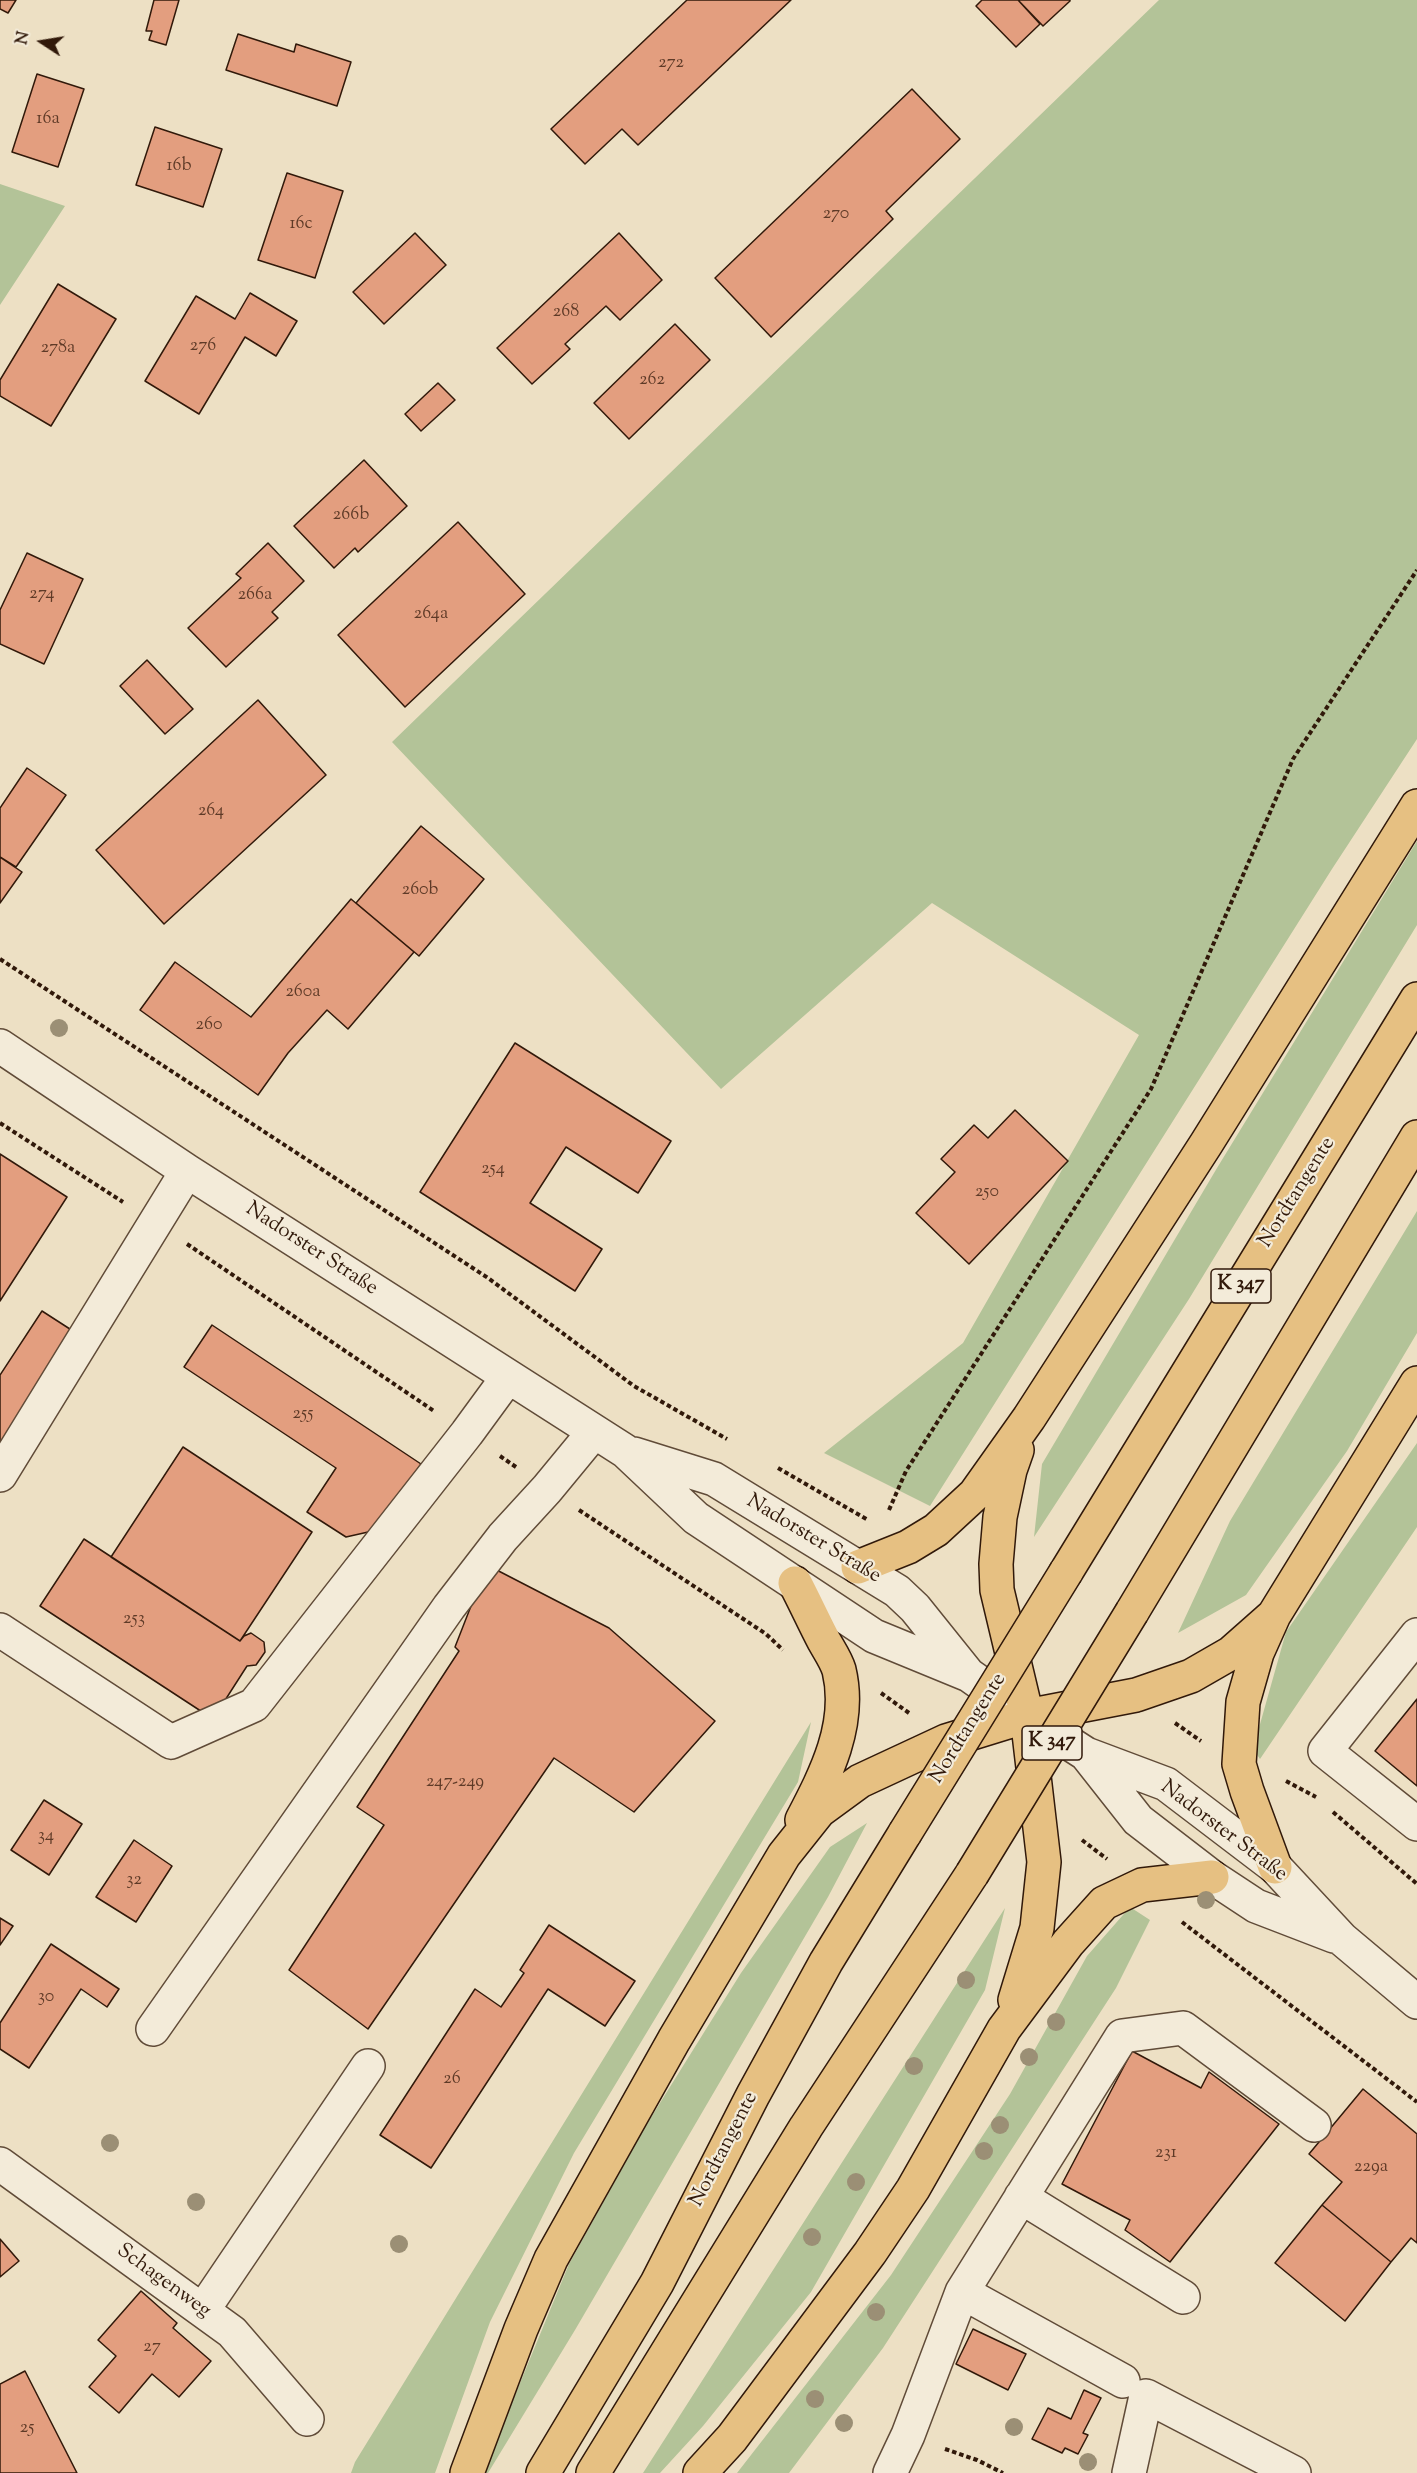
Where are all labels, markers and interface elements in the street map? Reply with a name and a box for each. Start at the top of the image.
north arrow [12,12,72,72]
text: N [11,30,36,47]
house number: 272 [658,53,684,75]
house number: 16a [36,109,60,131]
house number: 16b [166,156,192,178]
house number: 270 [823,204,849,226]
house number: 16c [289,214,313,236]
house number: 268 [553,302,579,324]
house number: 276 [190,336,216,358]
house number: 278a [41,338,75,360]
house number: 262 [639,370,665,392]
house number: 266b [333,505,369,527]
house number: 274 [29,584,55,606]
house number: 266a [238,585,272,607]
house number: 264a [414,604,448,626]
house number: 264 [198,801,224,823]
house number: 260b [402,880,438,902]
house number: 260a [285,982,321,1004]
house number: 260 [196,1015,222,1037]
street label: Nordtangente [1254,1133,1342,1253]
house number: 254 [481,1159,505,1181]
house number: 250 [975,1182,999,1204]
street label: Nadorster Straße [240,1198,382,1302]
road number: K 347 [1211,1269,1271,1303]
house number: 255 [293,1404,313,1426]
street label: Nadorster Straße [741,1490,885,1590]
house number: 253 [123,1609,145,1631]
street label: Nordtangente [925,1669,1013,1789]
road number: K 347 [1022,1726,1082,1760]
house number: 247-249 [426,1772,484,1794]
street label: Nadorster Straße [1154,1776,1292,1888]
house number: 34 [38,1826,54,1848]
house number: 32 [126,1870,142,1892]
house number: 30 [38,1987,54,2009]
house number: 26 [443,2069,461,2091]
street label: Nordtangente [685,2088,765,2212]
house number: 231 [1155,2143,1177,2165]
house number: 229a [1354,2157,1388,2179]
street label: Schagenweg [111,2239,215,2325]
house number: 27 [143,2337,161,2359]
house number: 25 [20,2418,34,2440]

